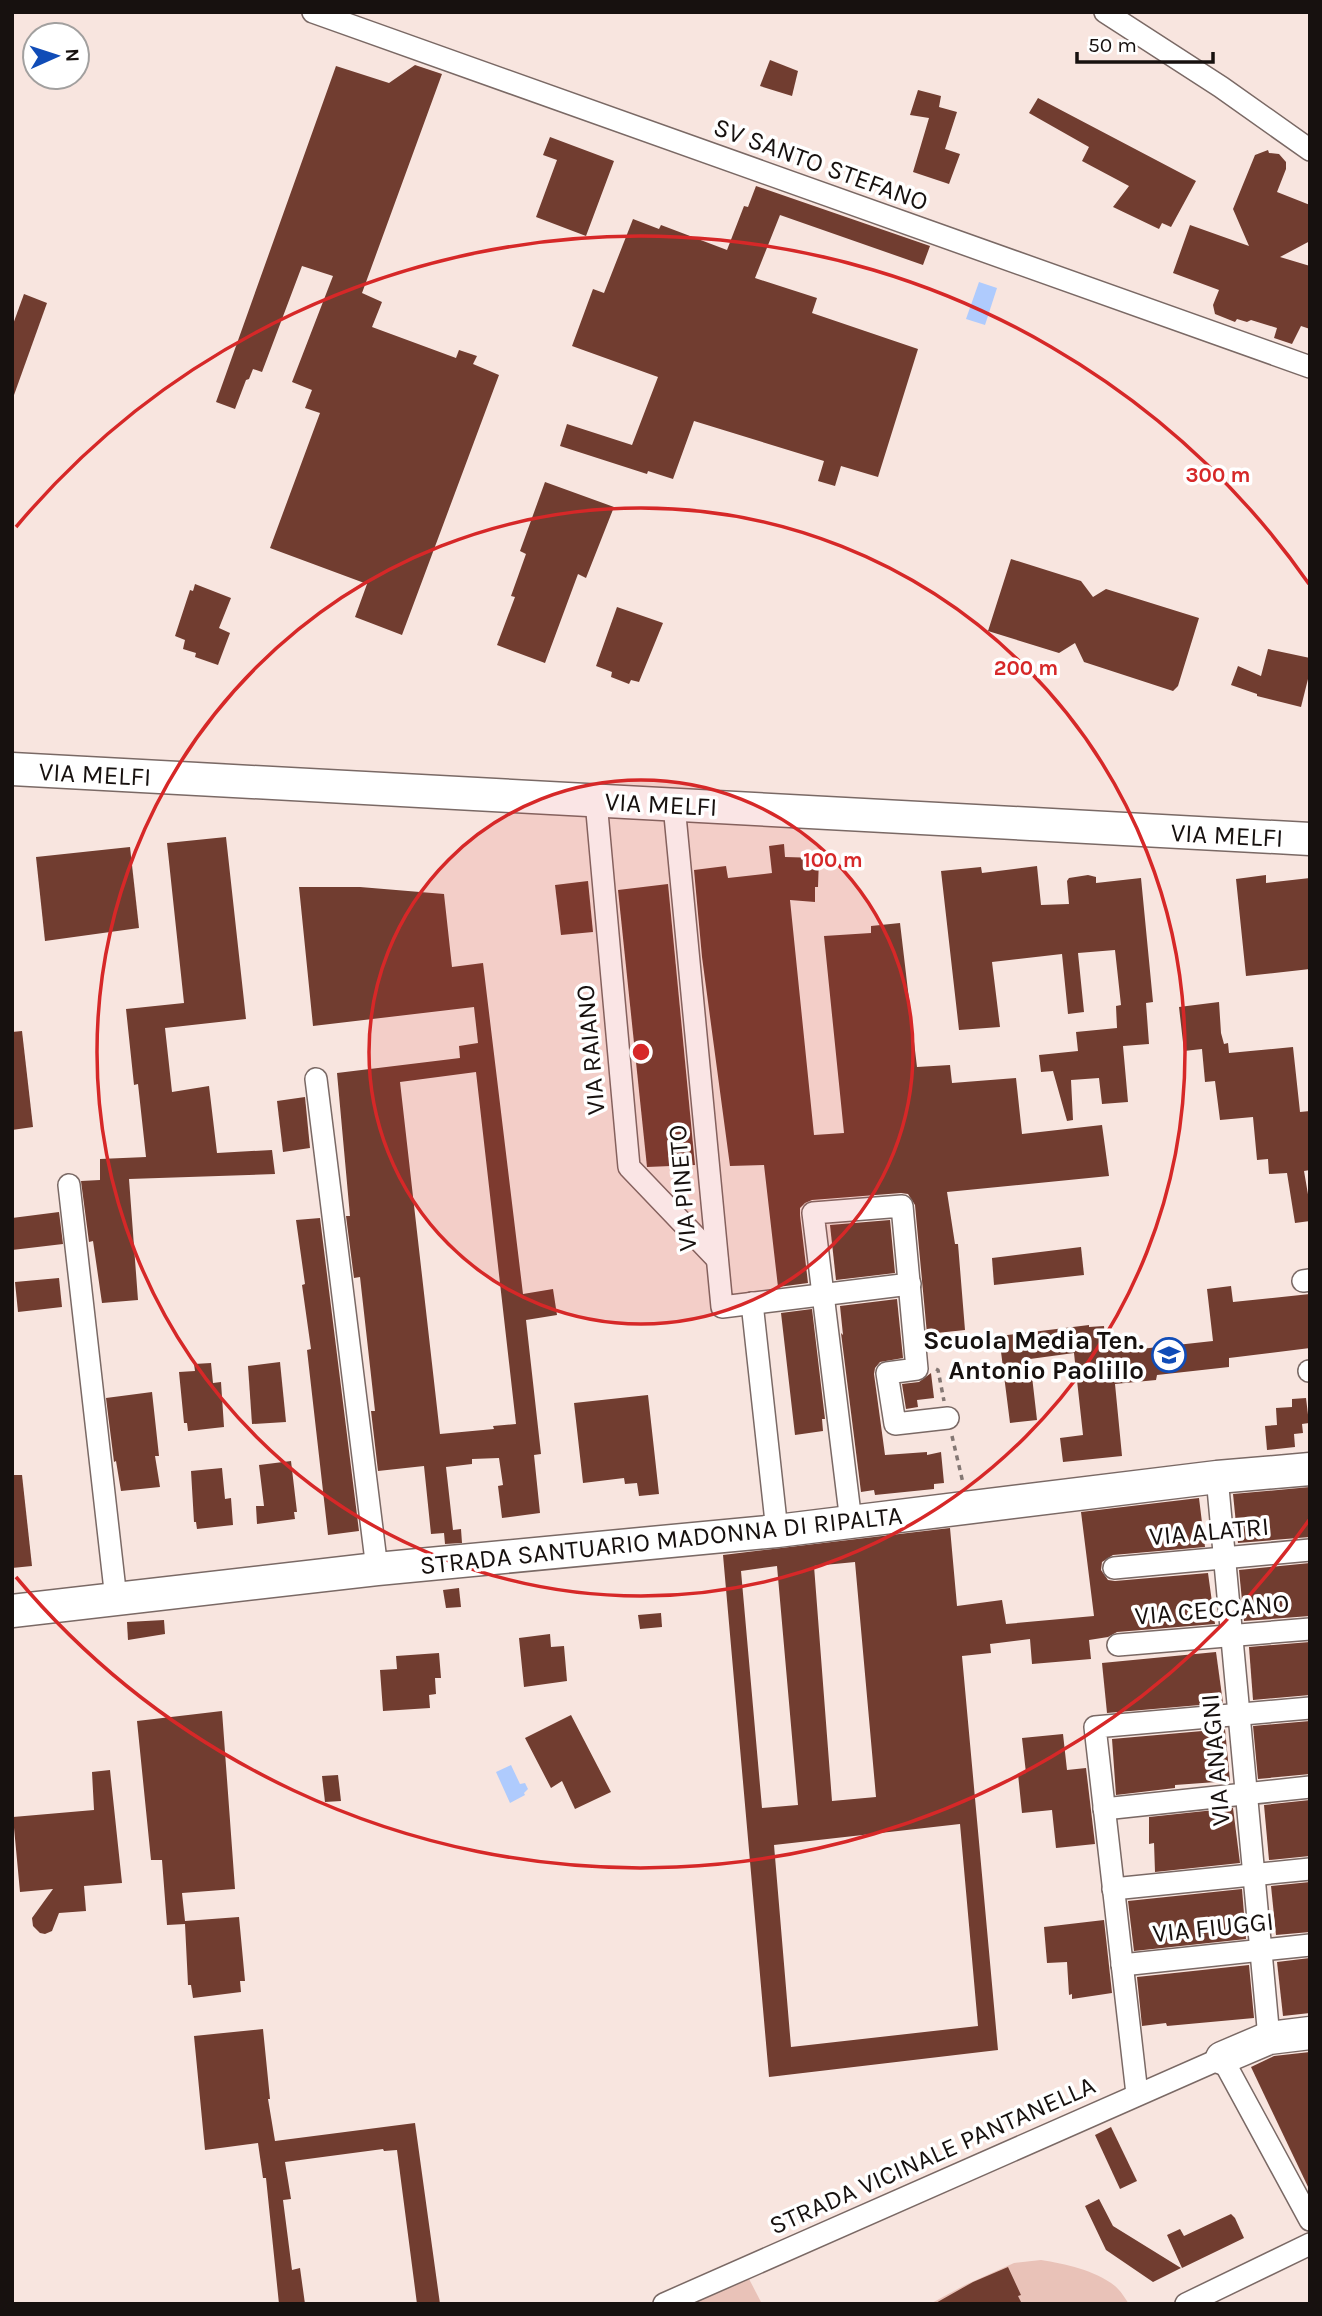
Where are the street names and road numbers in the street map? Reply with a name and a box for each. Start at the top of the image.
street label: SV SANTO STEFANO [709,111,932,218]
street label: VIA MELFI [38,756,152,793]
street label: VIA MELFI [604,786,718,823]
street label: VIA MELFI [1170,817,1284,854]
street label: VIA RAIANO [569,984,612,1116]
street label: VIA PINETO [662,1123,703,1253]
street label: STRADA SANTUARIO MADONNA DI RIPALTA [418,1500,904,1581]
street label: VIA ALATRI [1148,1511,1270,1552]
street label: VIA CECCANO [1134,1587,1291,1632]
street label: VIA ANAGNI [1194,1693,1237,1827]
street label: VIA FIUGGI [1151,1906,1275,1949]
street label: STRADA VICINALE PANTANELLA [765,2069,1100,2241]

